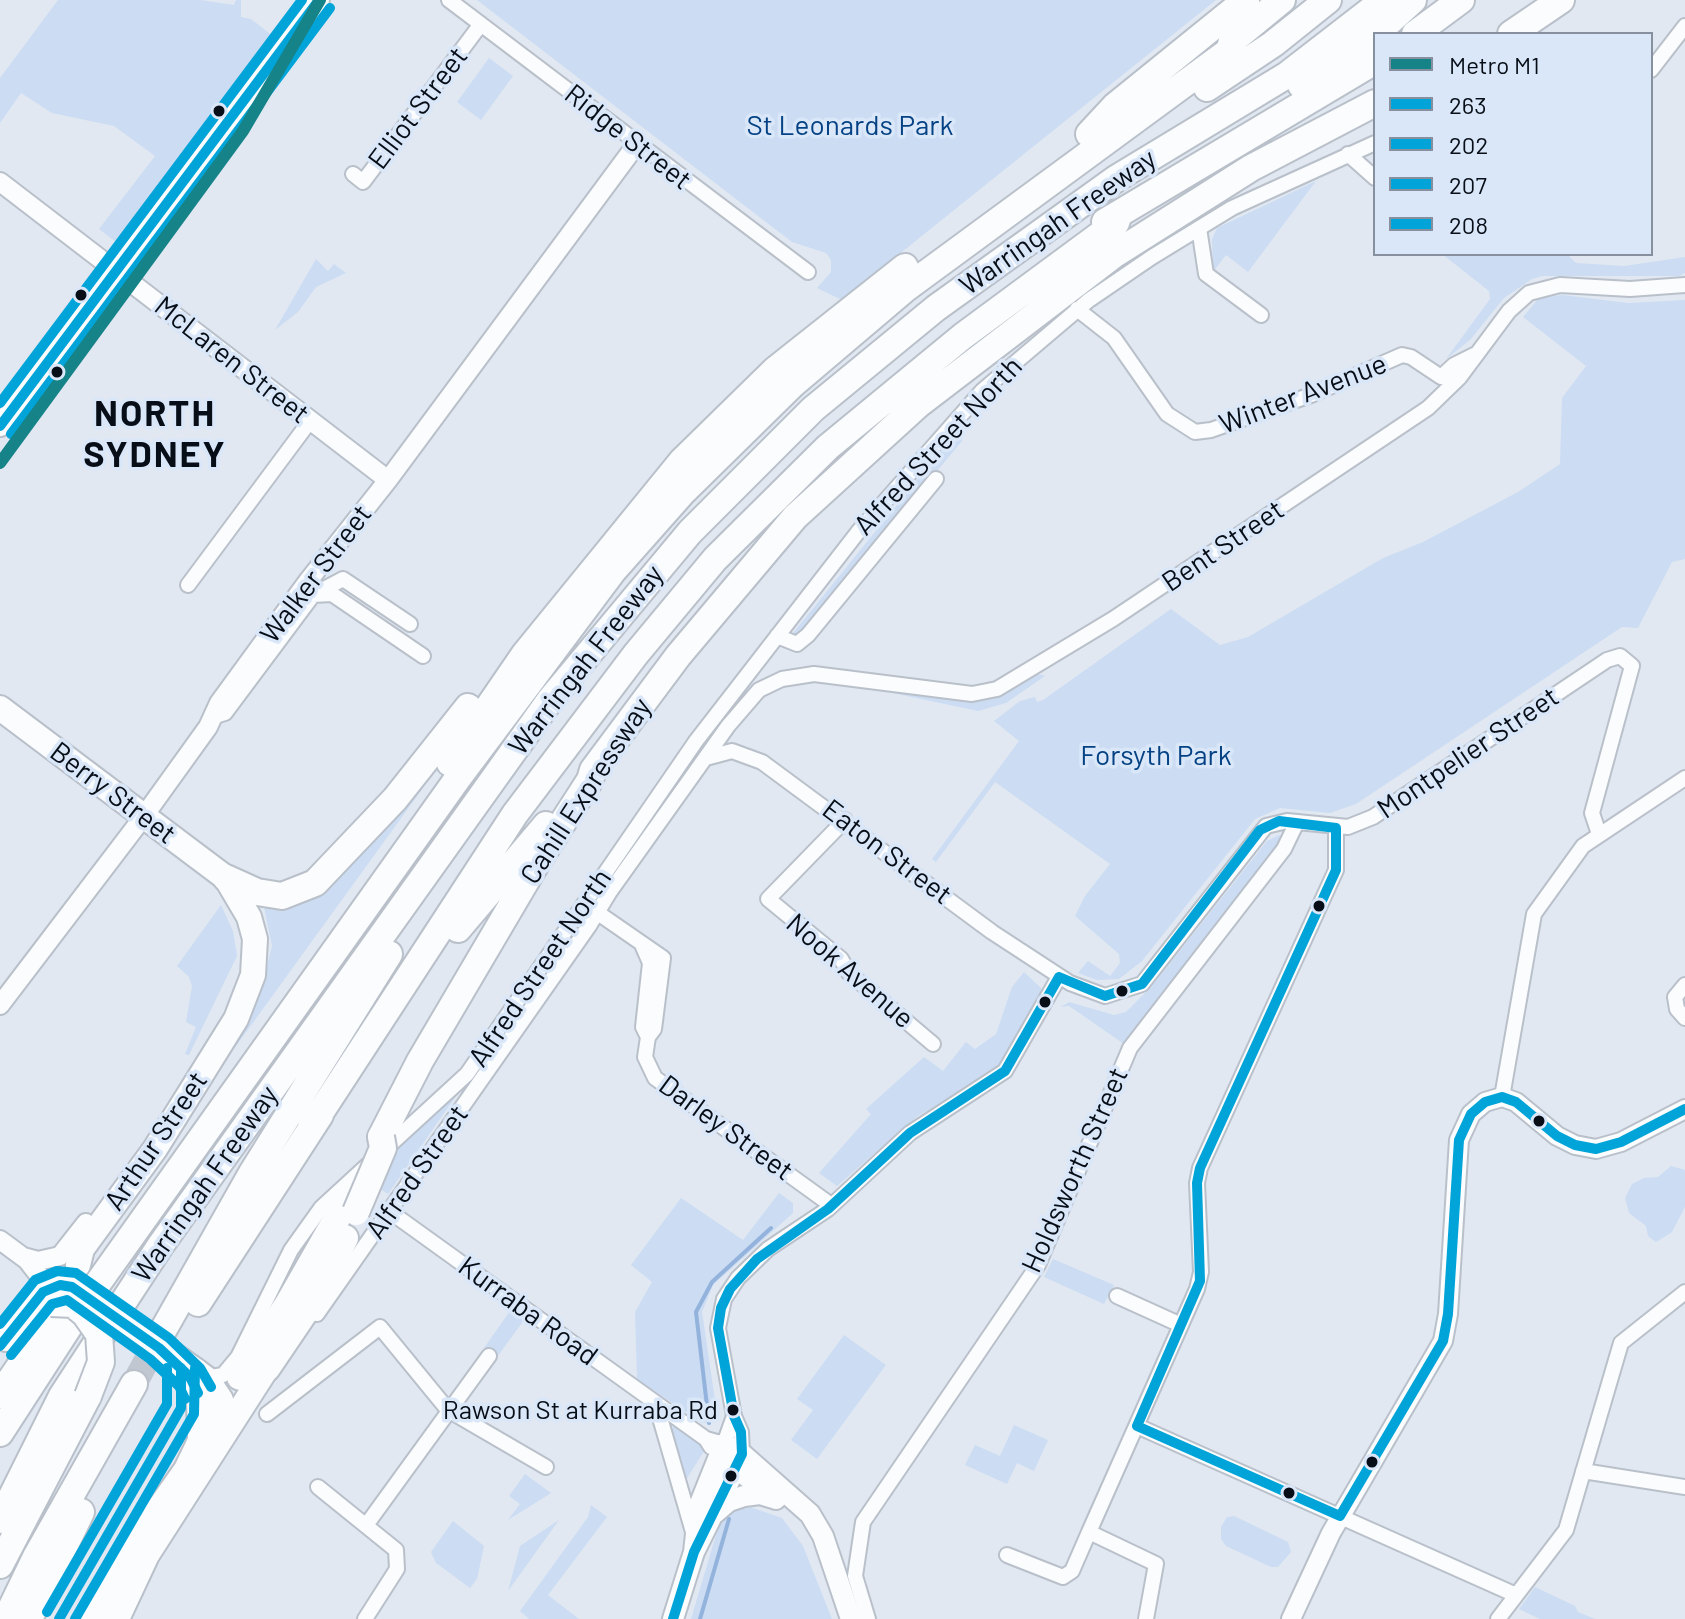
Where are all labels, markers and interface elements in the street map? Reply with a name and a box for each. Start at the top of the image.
legend [1373,32,1653,256]
street label: Elliot Street [361,40,475,176]
text: Metro M1 [1449,50,1540,79]
street label: Ridge Street [558,77,698,197]
text: 263 [1449,90,1487,119]
unlabelled marker [211,103,227,119]
park label: St Leonards Park [746,109,954,143]
text: 202 [1449,130,1488,159]
street label: Warringah Freeway [953,142,1163,302]
text: 207 [1449,170,1487,199]
text: 208 [1449,210,1488,239]
unlabelled marker [73,287,89,303]
street label: McLaren Street [148,289,316,431]
street label: Winter Avenue [1215,347,1391,441]
street label: Alfred Street North [847,350,1029,542]
unlabelled marker [49,364,65,380]
district label: NORTH SYDNEY [83,392,227,477]
street label: Bent Street [1156,493,1290,599]
street label: Walker Street [253,498,379,650]
street label: Warringah Freeway [501,558,671,762]
street label: Montpelier Street [1371,680,1565,826]
street label: Cahill Expressway [513,692,659,890]
street label: Berry Street [44,735,182,851]
park label: Forsyth Park [1080,739,1232,773]
street label: Eaton Street [816,792,958,912]
street label: Alfred Street North [461,863,619,1073]
unlabelled marker [1311,898,1327,914]
street label: Nook Avenue [779,906,921,1036]
unlabelled marker [1114,983,1130,999]
unlabelled marker [1037,994,1053,1010]
street label: Holdsworth Street [1015,1062,1135,1278]
street label: Arthur Street [97,1065,215,1217]
street label: Darley Street [652,1068,800,1188]
street label: Warringah Freeway [125,1079,285,1289]
street label: Alfred Street [359,1099,475,1245]
unlabelled marker [1531,1113,1547,1129]
street label: Kurraba Road [452,1249,604,1373]
place label: Rawson St at Kurraba Rd [443,1394,718,1426]
marker: Rawson St at Kurraba Rd [725,1402,741,1418]
unlabelled marker [1364,1454,1380,1470]
unlabelled marker [723,1468,739,1484]
unlabelled marker [1281,1485,1297,1501]

